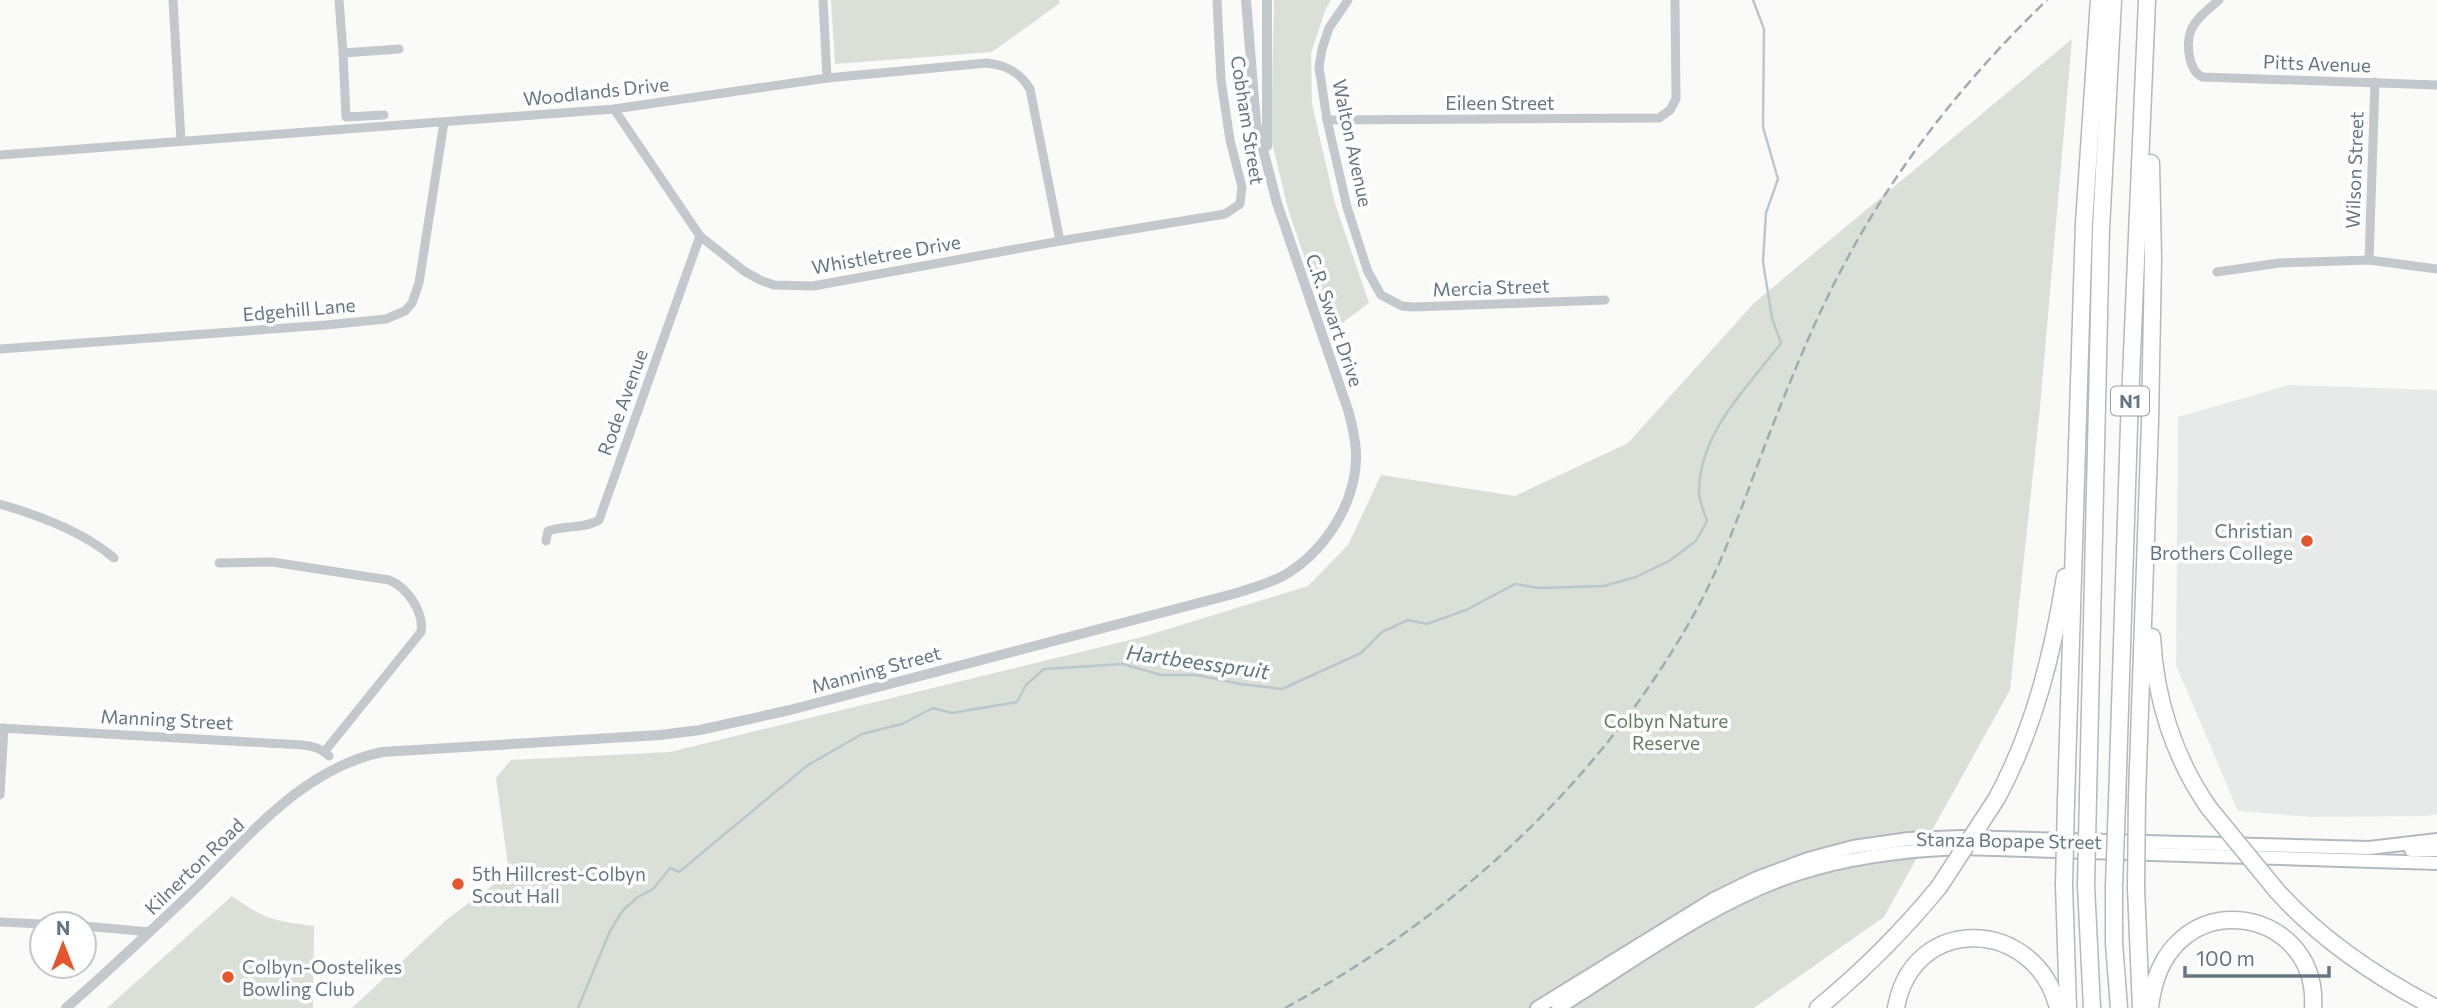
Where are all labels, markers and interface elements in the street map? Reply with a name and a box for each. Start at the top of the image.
street label: Pitts Avenue [2263,50,2371,76]
street label: Cobham Street [1226,54,1270,186]
street label: Woodlands Drive [522,72,670,110]
street label: Walton Avenue [1328,77,1378,209]
street label: Eileen Street [1445,91,1555,114]
street label: Wilson Street [2340,111,2368,229]
street label: Whistletree Drive [810,230,962,278]
street label: C.R. Swart Drive [1302,251,1368,389]
street label: Mercia Street [1432,273,1550,301]
street label: Edgehill Lane [242,293,356,325]
street label: Rode Avenue [592,346,652,458]
road number: N1 [2111,386,2149,416]
place label: Christian Brothers College [2150,519,2293,564]
marker: Christian Brothers College [2299,533,2315,549]
water label: Hartbeesspruit [1125,639,1271,683]
street label: Manning Street [809,641,943,697]
street label: Manning Street [100,704,234,734]
park label: Colbyn Nature Reserve [1604,709,1728,754]
street label: Kilnerton Road [140,813,248,919]
street label: Stanza Bopape Street [1916,827,2102,853]
place label: 5th Hillcrest-Colbyn Scout Hall [472,862,646,907]
marker: 5th Hillcrest-Colbyn Scout Hall [450,876,466,892]
north arrow [28,910,98,980]
text: N [56,916,70,939]
scale bar [2185,934,2328,978]
text: 100 m [2196,945,2255,970]
place label: Colbyn-Oostelikes Bowling Club [242,955,402,1000]
marker: Colbyn-Oostelikes Bowling Club [220,969,236,985]

